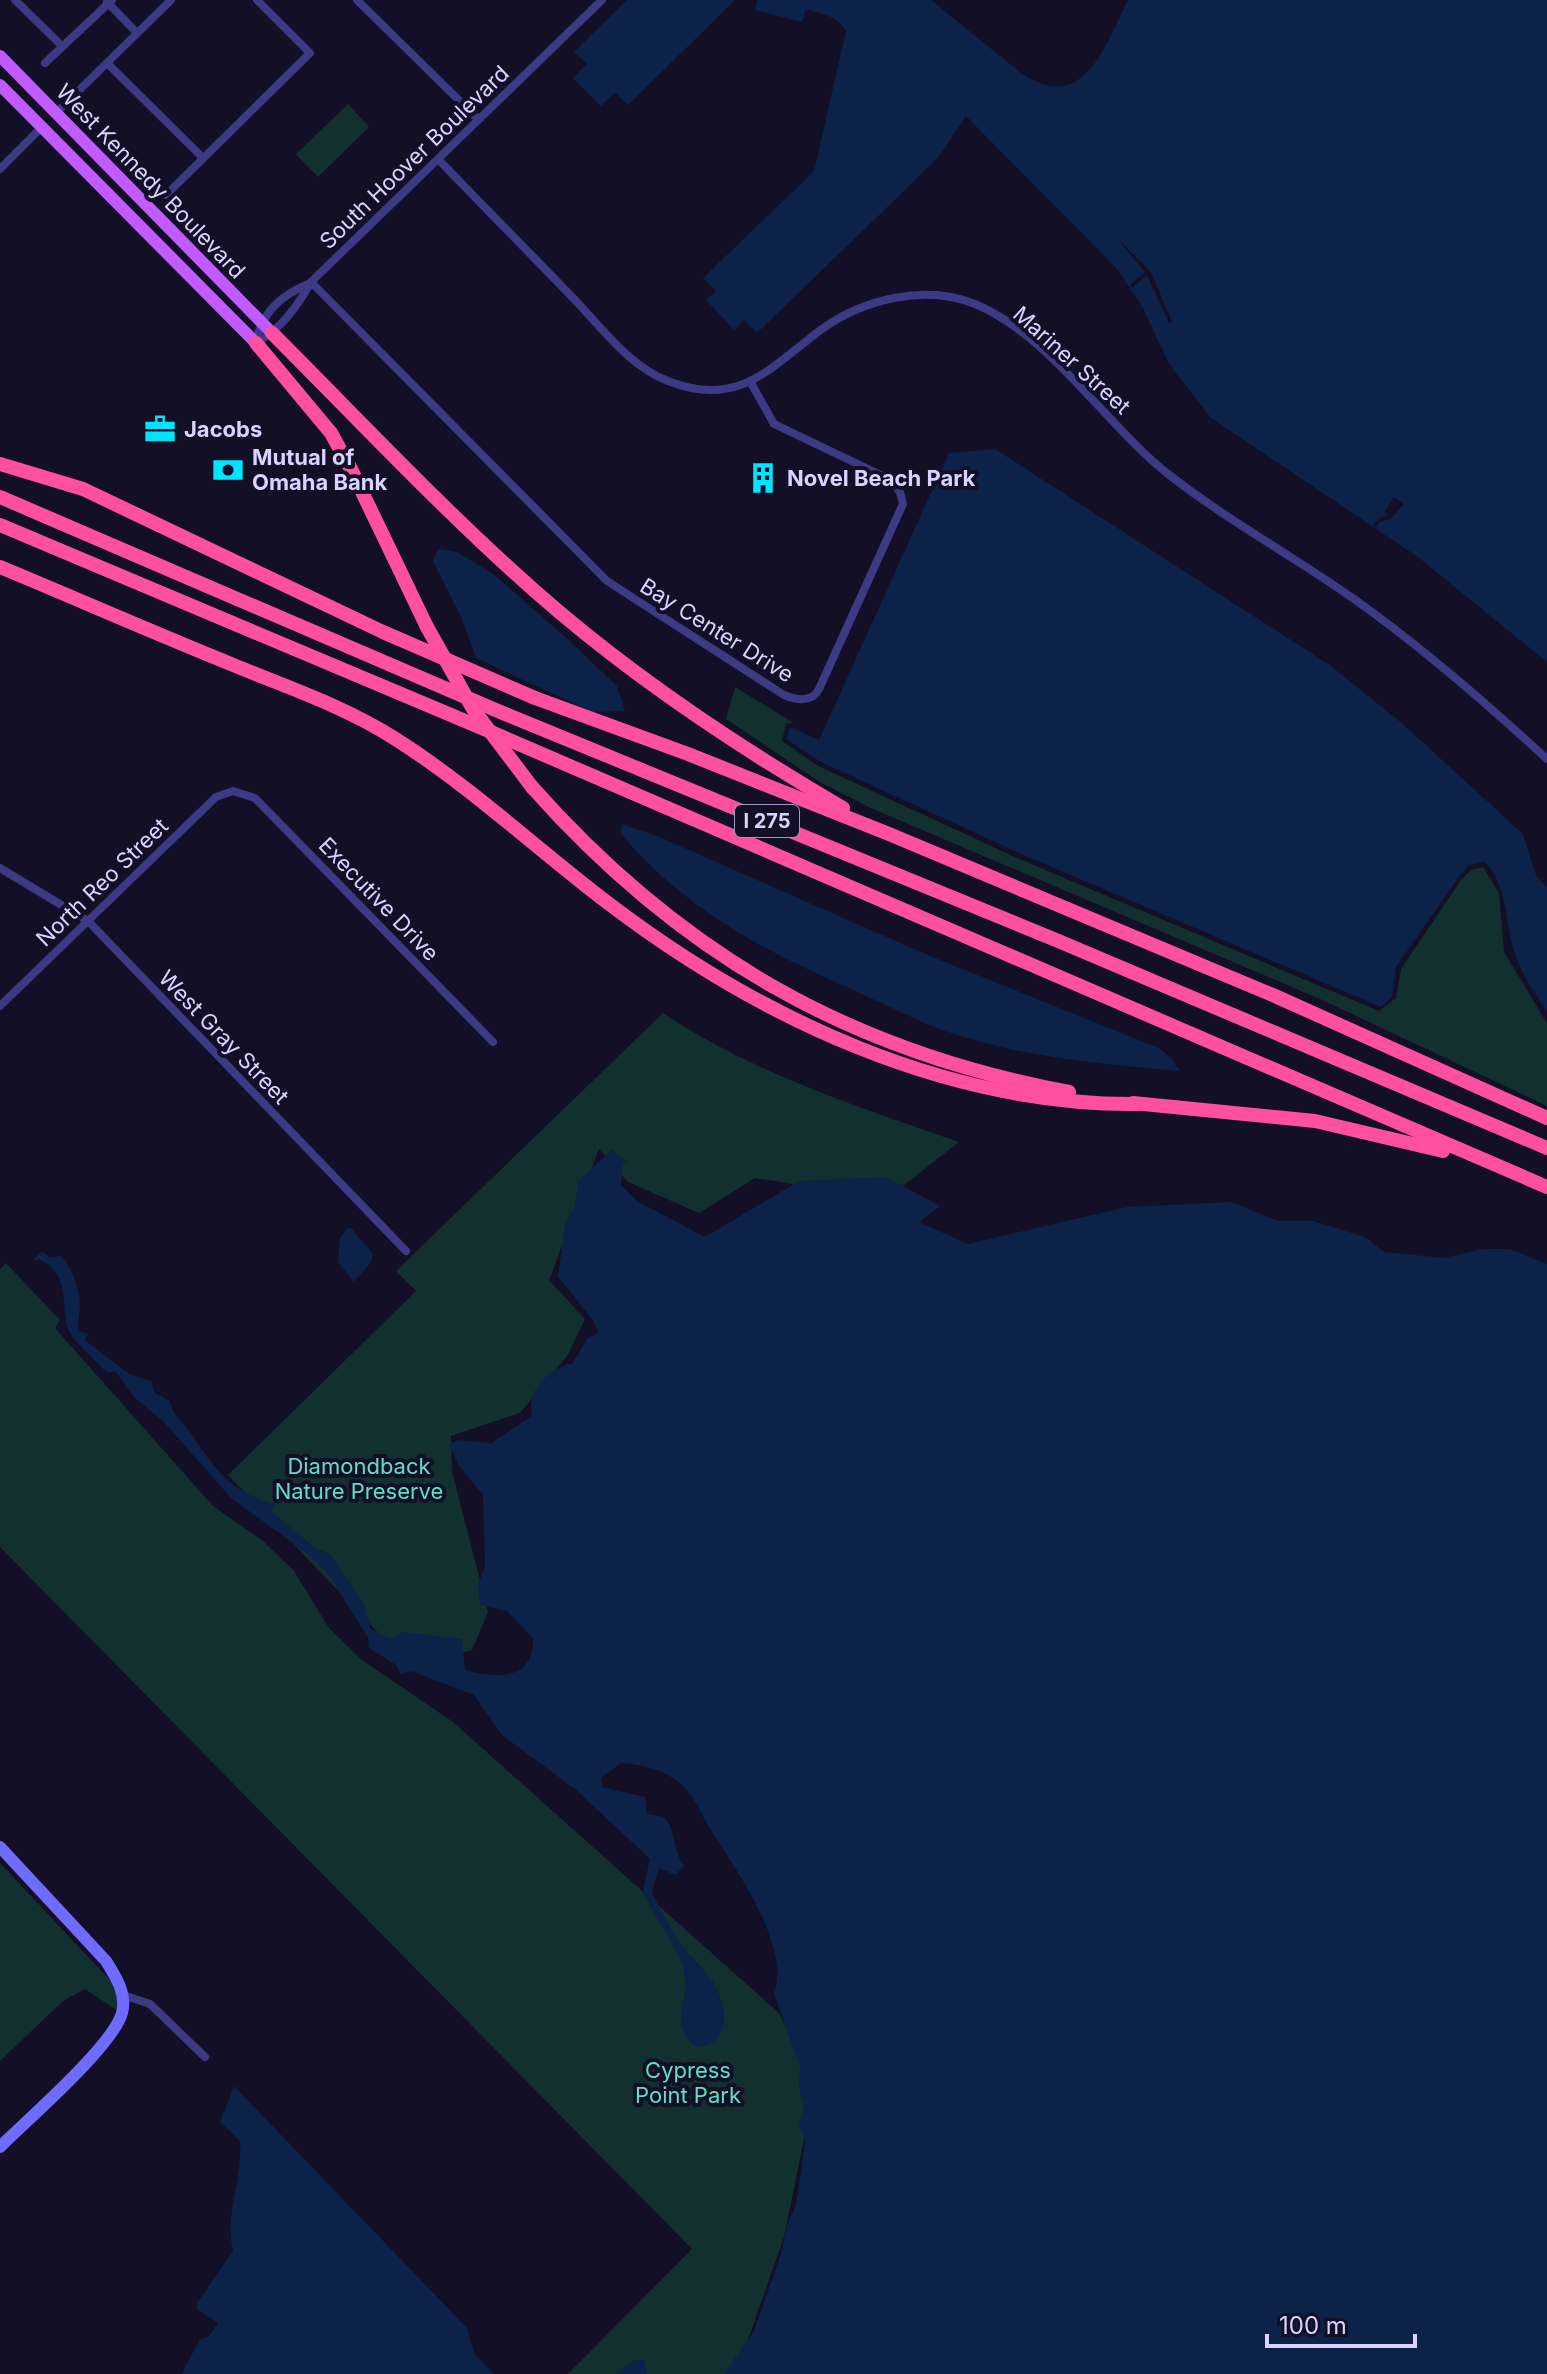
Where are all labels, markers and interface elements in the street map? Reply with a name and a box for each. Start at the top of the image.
street label: South Hoover Boulevard [314,60,514,254]
street label: West Kennedy Boulevard [51,78,251,284]
street label: Mariner Street [1008,301,1136,419]
office icon: Jacobs [143,412,177,446]
place label: Jacobs [184,416,262,442]
place label: Mutual of Omaha Bank [252,444,388,495]
bank icon: Mutual of Omaha Bank [211,453,245,487]
building icon: Novel Beach Park [746,461,780,495]
place label: Novel Beach Park [787,465,975,491]
street label: Bay Center Drive [636,572,798,688]
road number: I 275 [735,805,799,837]
street label: North Reo Street [31,813,173,951]
street label: Executive Drive [314,832,444,966]
street label: West Gray Street [154,965,294,1109]
park label: Diamondback Nature Preserve [275,1453,443,1504]
park label: Cypress Point Park [635,2057,741,2108]
scale bar [1267,2298,1415,2348]
text: 100 m [1279,2311,1347,2340]

